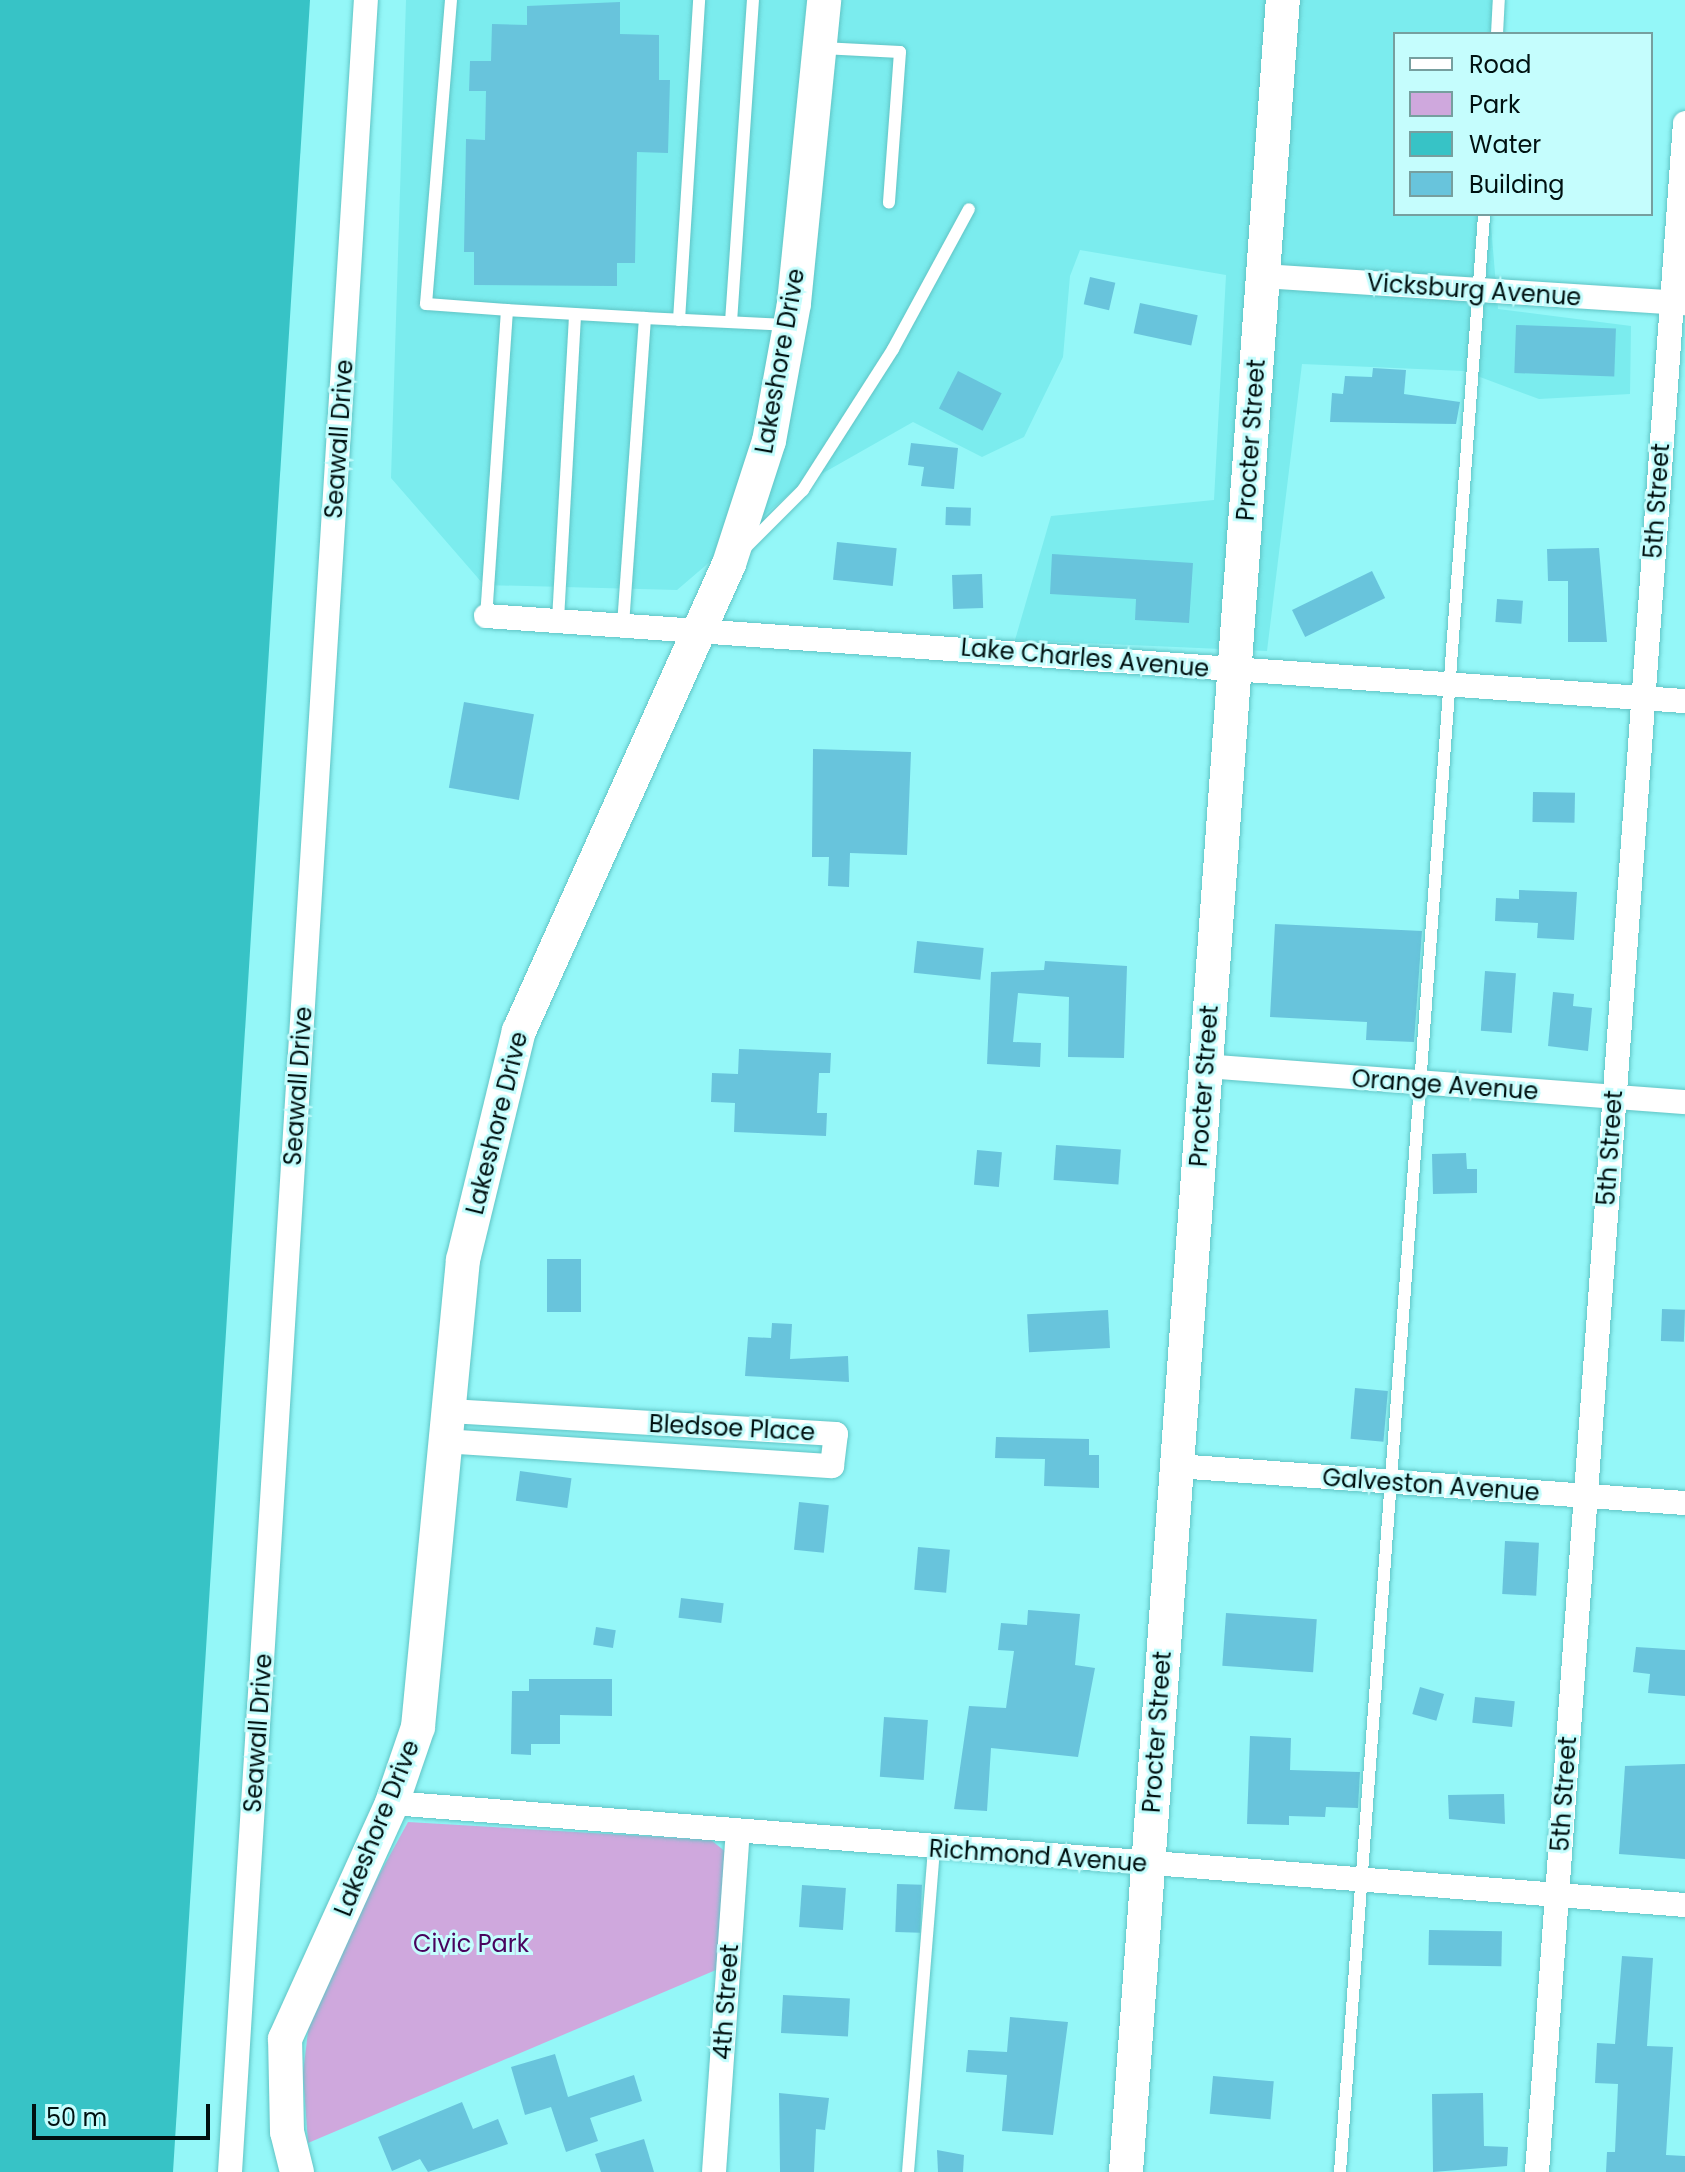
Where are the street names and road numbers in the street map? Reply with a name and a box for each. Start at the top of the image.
street label: Lakeshore Drive [750,266,810,456]
street label: Vicksburg Avenue [1366,268,1582,312]
street label: Seawall Drive [319,358,359,520]
street label: Procter Street [1231,358,1271,522]
street label: 5th Street [1639,442,1675,560]
street label: Lake Charles Avenue [960,633,1210,683]
street label: Procter Street [1184,1004,1224,1168]
street label: Seawall Drive [278,1005,318,1167]
street label: Lakeshore Drive [460,1029,534,1217]
street label: Orange Avenue [1351,1064,1539,1106]
street label: 5th Street [1592,1089,1628,1207]
street label: Bledsoe Place [648,1409,816,1447]
street label: Galveston Avenue [1321,1463,1541,1507]
street label: Procter Street [1137,1650,1177,1814]
street label: Seawall Drive [238,1652,278,1814]
street label: 5th Street [1546,1735,1582,1853]
street label: Lakeshore Drive [329,1736,425,1920]
street label: Richmond Avenue [928,1834,1148,1878]
street label: 4th Street [708,1943,744,2061]

